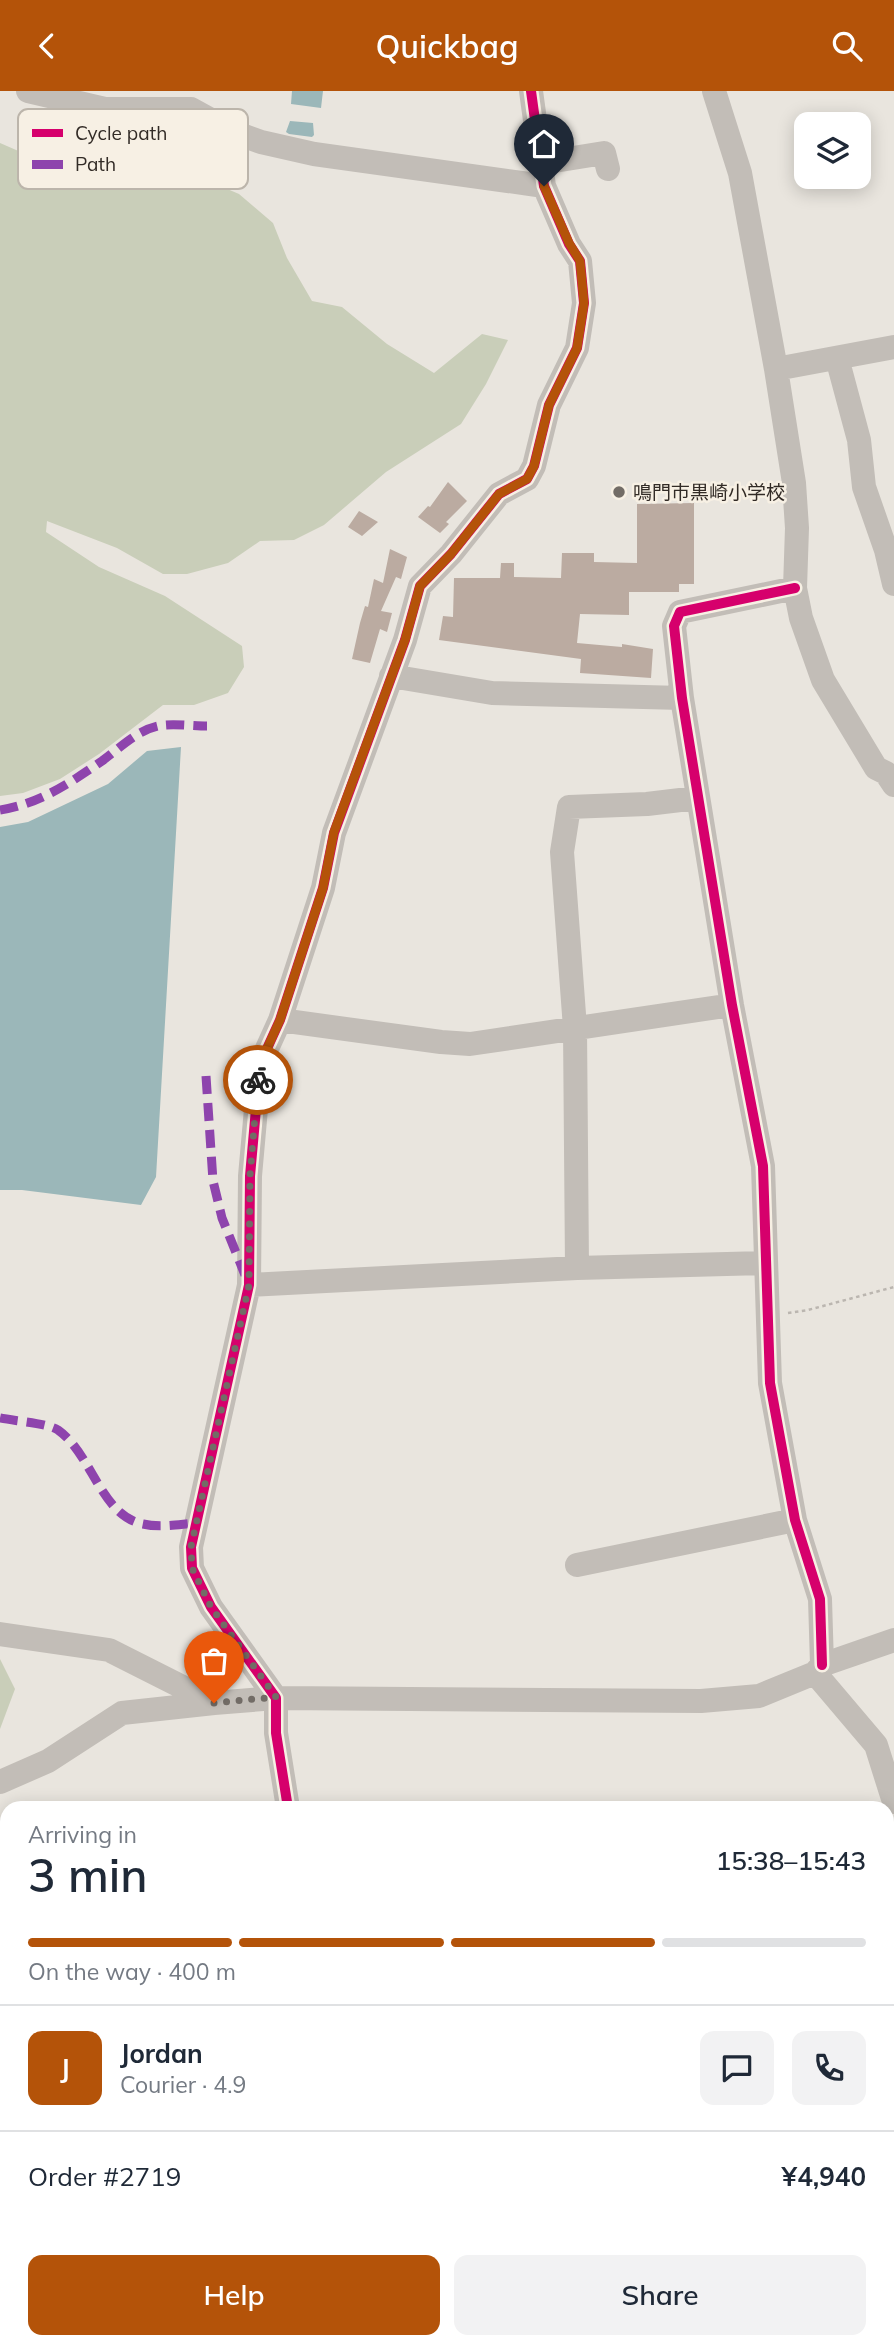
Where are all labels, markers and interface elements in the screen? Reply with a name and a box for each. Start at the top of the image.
text: Quickbag [375,26,519,66]
icon: back [28,27,66,65]
icon: search [828,27,866,65]
legend [18,109,248,189]
map controls [794,112,871,189]
button: layers [794,112,871,189]
pin [514,114,574,186]
text: Cycle path [75,121,167,145]
icon: home [525,125,563,163]
text: Path [75,152,116,176]
place label: 鳴門市黒崎小学校 [633,480,785,504]
marker: 鳴門市黒崎小学校 [611,484,627,500]
courier [223,1045,293,1115]
icon: bike [239,1061,277,1099]
pin [184,1631,244,1703]
icon: bag [195,1642,233,1680]
text: Arriving in [28,1820,137,1849]
text: 15:38–15:43 [716,1844,866,1877]
text: 3 min [28,1846,147,1904]
text: On the way · 400 m [28,1957,236,1986]
button: chat [700,2031,774,2105]
button: phone [792,2031,866,2105]
text: Jordan [120,2037,203,2070]
text: J [60,2052,70,2085]
text: Courier · 4.9 [120,2070,246,2099]
text: Order #2719 [28,2160,181,2193]
text: ¥4,940 [782,2160,866,2193]
button: Help [28,2255,440,2335]
button: Share [454,2255,866,2335]

